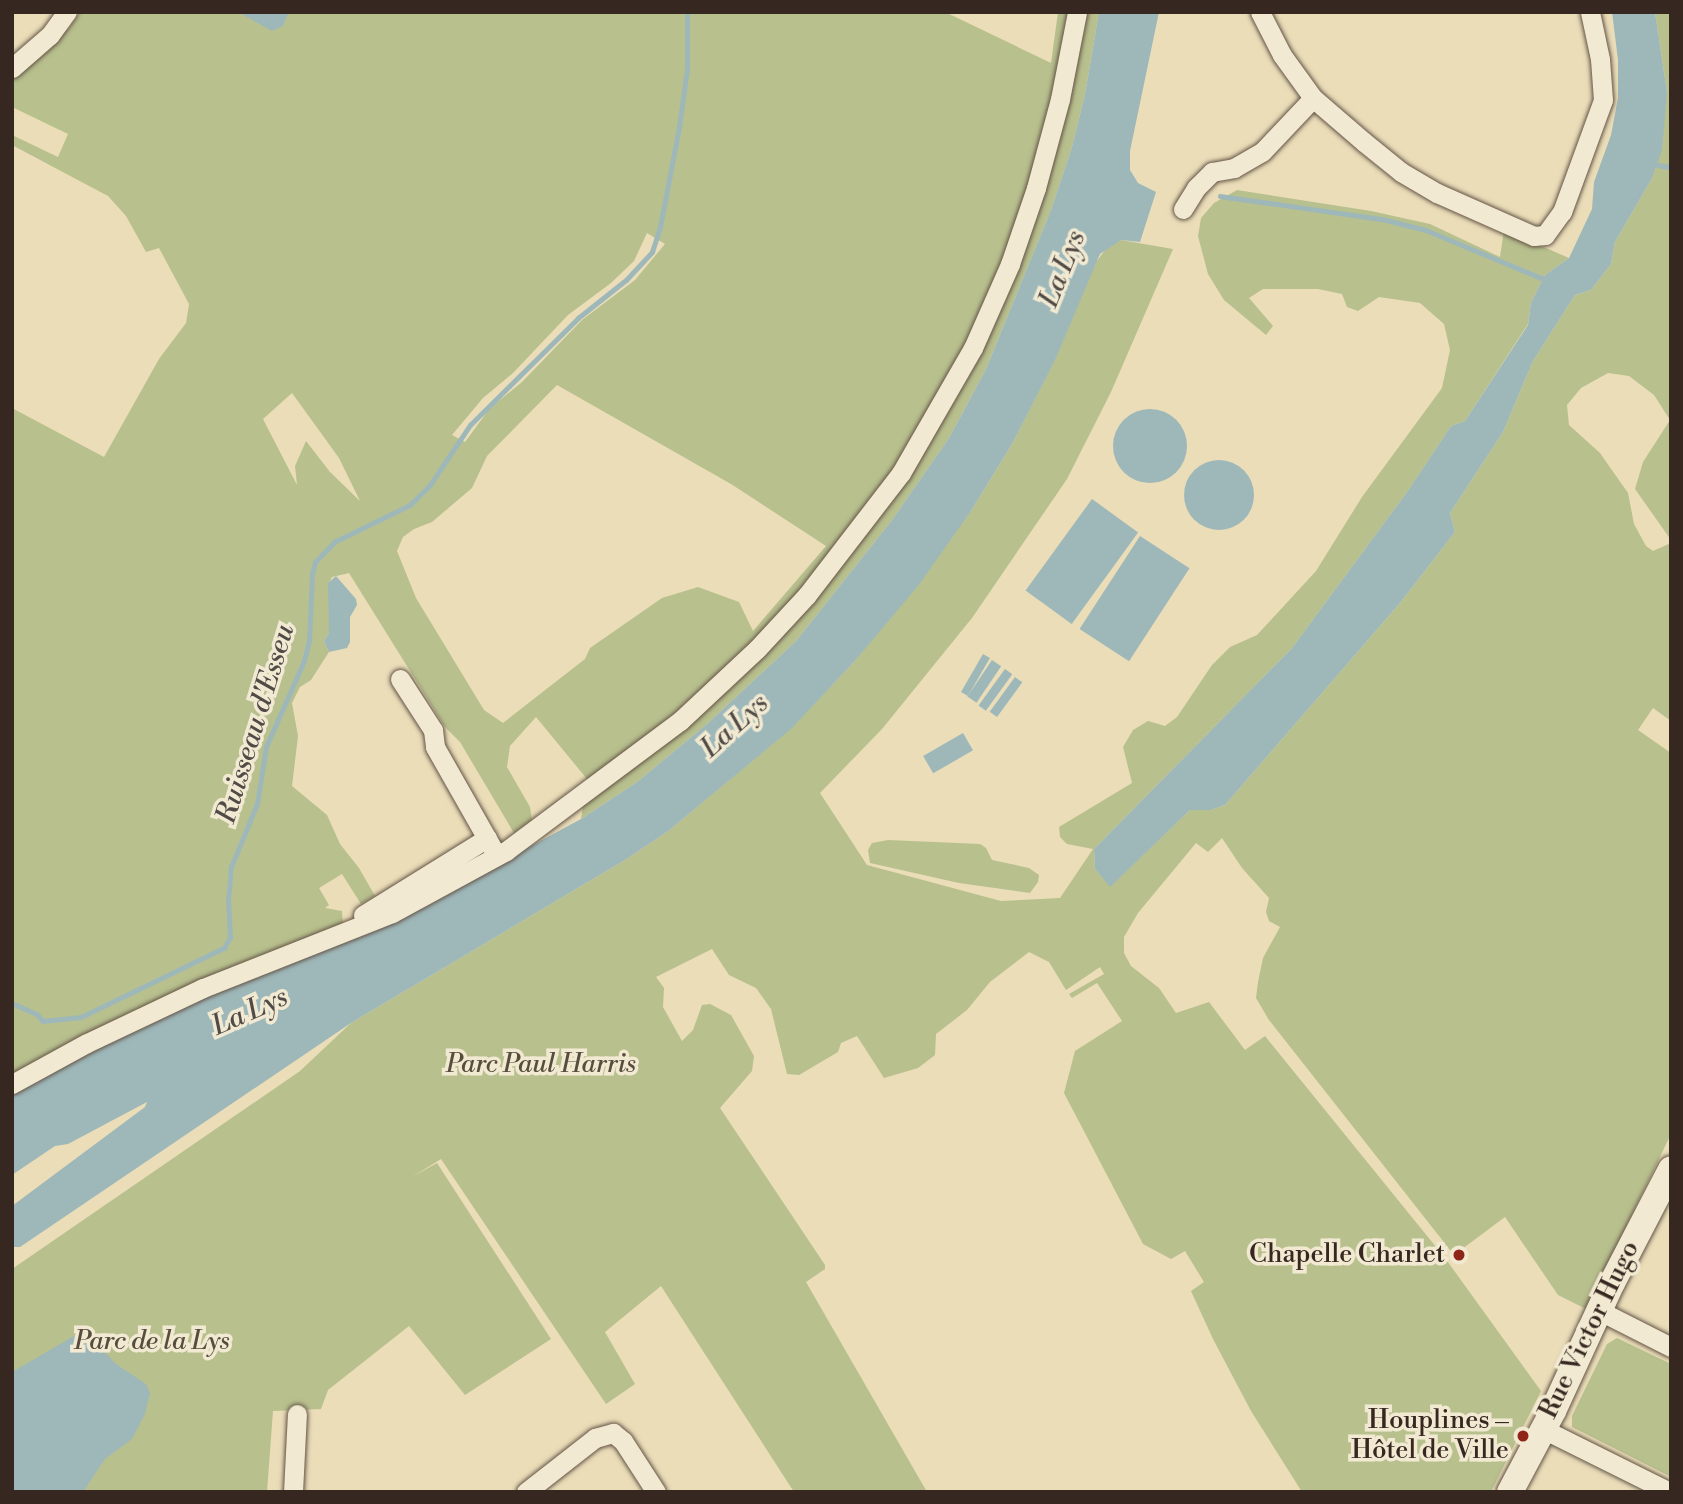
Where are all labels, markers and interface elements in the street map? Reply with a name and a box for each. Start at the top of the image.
water label: La Lys [1033,226,1093,312]
water label: Ruisseau d'Esseu [210,620,302,828]
water label: La Lys [694,687,776,765]
water label: La Lys [207,981,293,1043]
park label: Parc Paul Harris [446,1049,636,1081]
street label: Rue Victor Hugo [1533,1236,1647,1424]
place label: Chapelle Charlet [1249,1239,1445,1271]
marker: Chapelle Charlet [1451,1247,1467,1263]
park label: Parc de la Lys [74,1326,230,1358]
place label: Houplines – Hôtel de Ville [1351,1405,1509,1466]
marker: Houplines – Hôtel de Ville [1515,1428,1531,1444]

